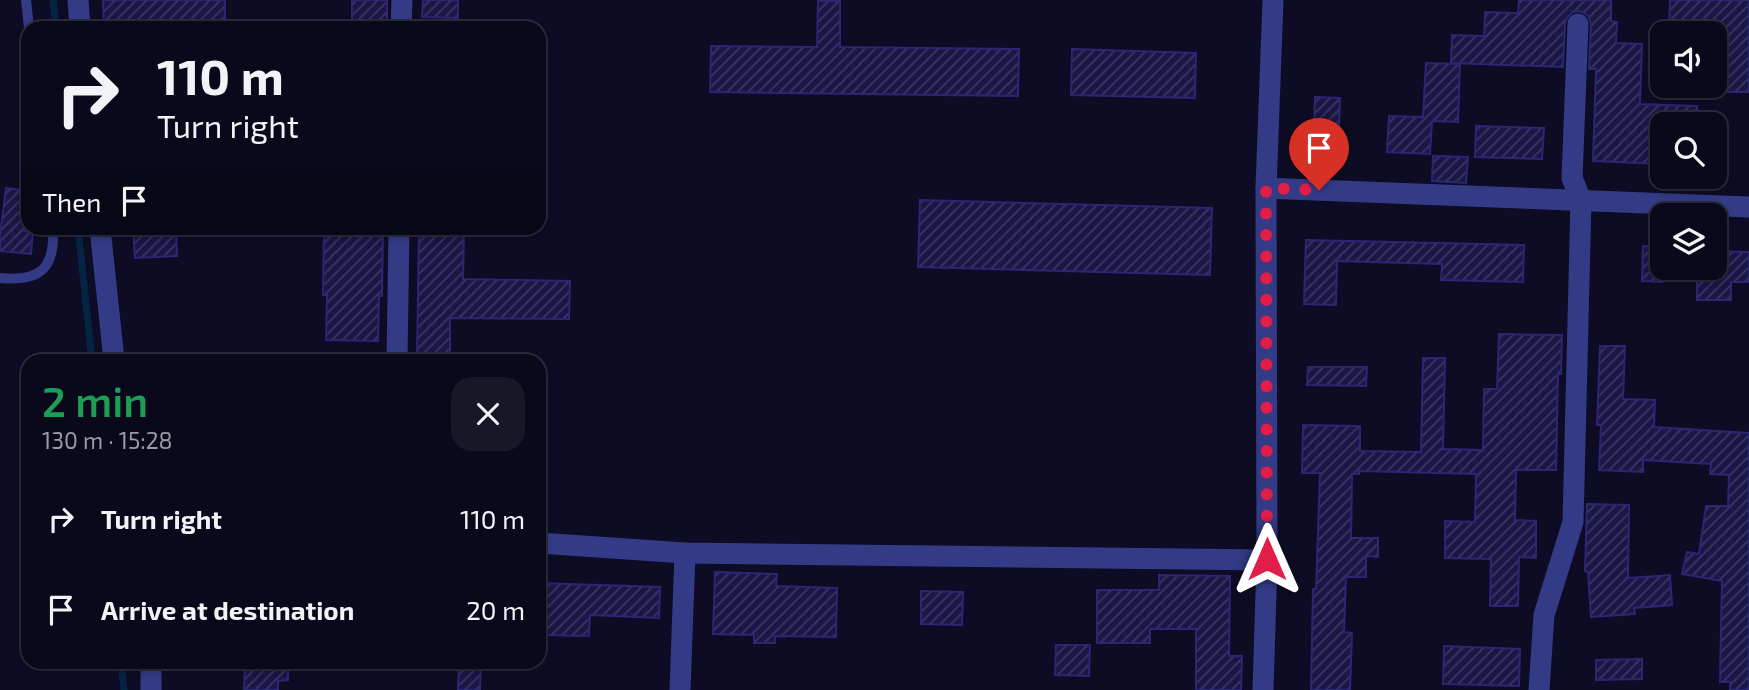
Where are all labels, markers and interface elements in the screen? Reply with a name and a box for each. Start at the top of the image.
map controls [1650,21,1727,280]
button: sound [1650,21,1727,98]
text: 110 m [157,46,284,105]
icon: right [42,49,133,140]
text: Turn right [157,106,299,144]
button: search [1650,112,1727,189]
pin [1289,118,1349,190]
icon: arrive [1300,129,1338,167]
icon: arrive [115,182,153,220]
text: Then [42,186,101,217]
button: layers [1650,203,1727,280]
text: 2 min [42,375,148,425]
button: close [451,377,525,451]
text: 130 m · 15:28 [42,426,173,454]
icon: right [42,500,80,538]
text: Turn right [101,503,222,534]
text: 110 m [460,503,525,534]
position arrow [1230,522,1304,596]
icon: arrive [42,591,80,629]
text: Arrive at destination [101,594,354,625]
text: 20 m [466,594,525,625]

